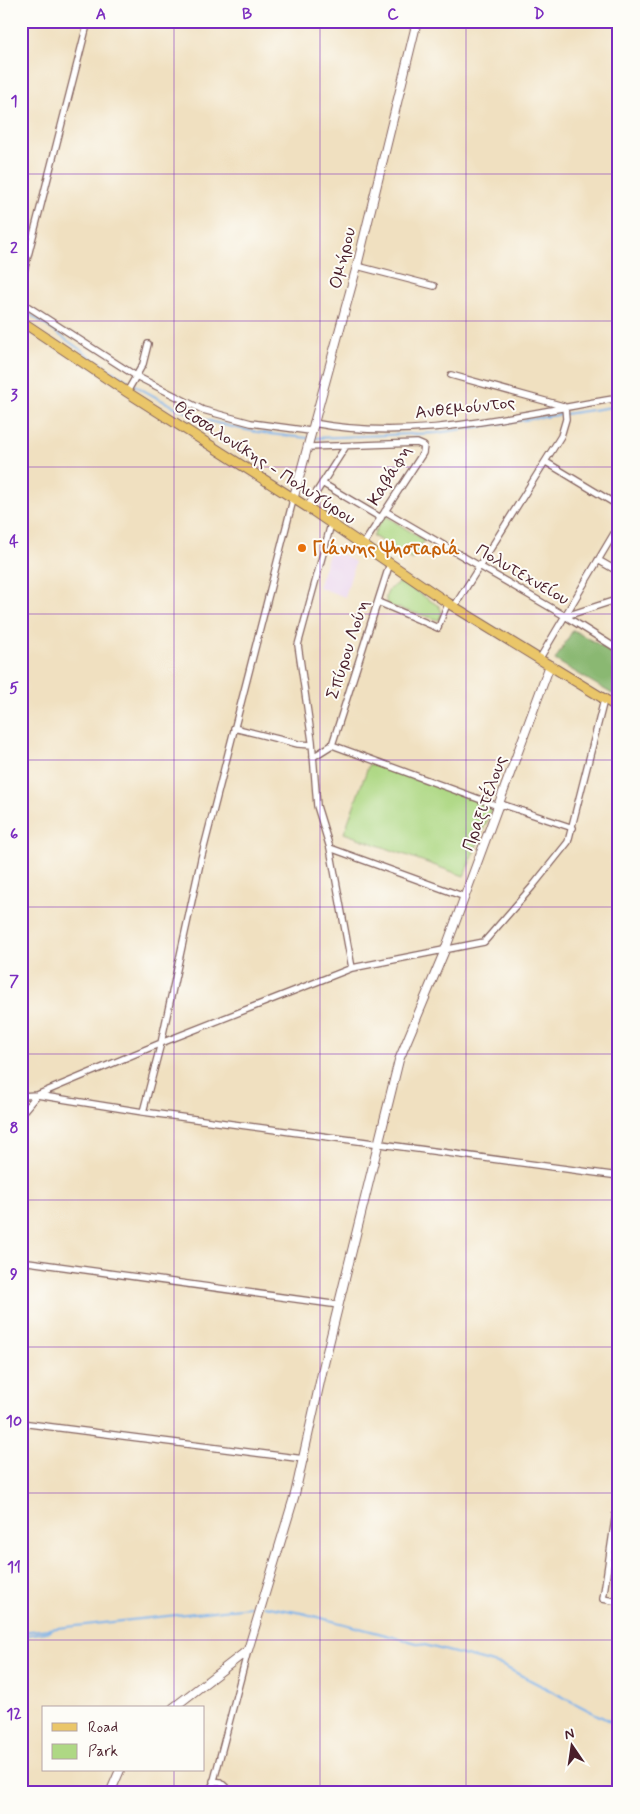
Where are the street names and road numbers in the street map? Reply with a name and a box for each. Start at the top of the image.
street label: Ομήρου [324,225,362,292]
street label: Ανθεμούντος [414,391,517,425]
street label: Θεσσαλονίκης - Πολυγύρου [169,395,360,531]
street label: Καβάφη [362,441,417,510]
street label: Πολυτεχνείου [471,538,574,611]
street label: Σπύρου Λούη [321,596,375,702]
street label: Πραξιτέλους [456,752,513,854]

